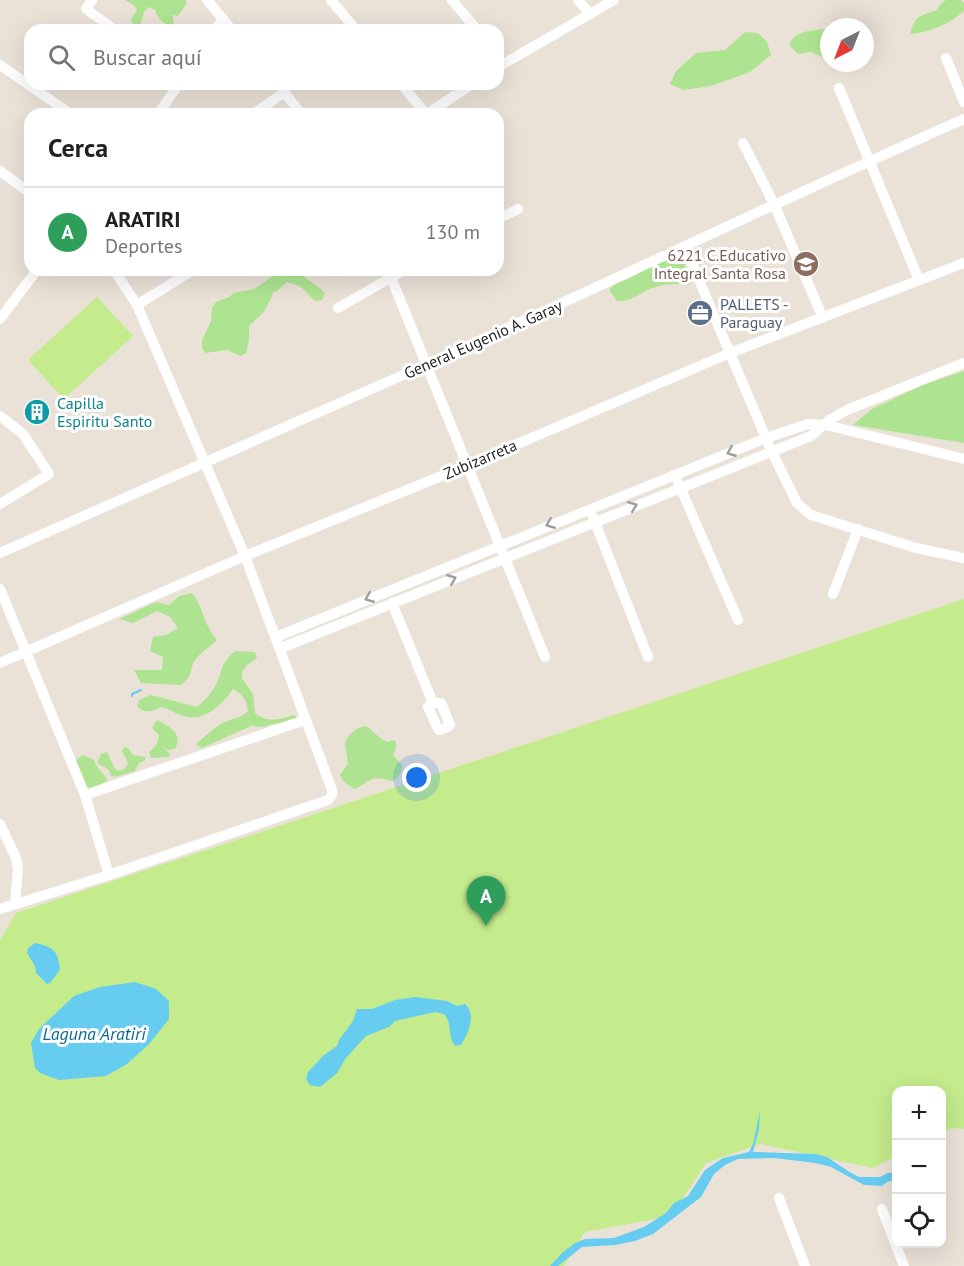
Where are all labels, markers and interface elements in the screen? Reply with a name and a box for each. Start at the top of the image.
north arrow [820,18,874,72]
search box [24,24,504,90]
icon: search [45,41,78,74]
text: Buscar aquí [93,43,202,71]
text: Cerca [48,131,108,164]
text: ARATIRI [105,205,181,233]
text: A [61,219,74,245]
text: 130 m [426,219,480,245]
text: Deportes [105,233,182,259]
place label: 6221 C.Educativo Integral Santa Rosa [654,245,786,283]
school or university icon: 6221 C.Educativo Integral Santa Rosa [791,249,821,279]
place label: PALLETS - Paraguay [720,294,789,332]
street label: General Eugenio A. Garay [401,295,566,383]
office icon: PALLETS - Paraguay [685,298,715,328]
place label: Capilla Espiritu Santo [57,393,152,431]
building icon: Capilla Espiritu Santo [22,397,52,427]
street label: Zubizarreta [440,435,520,483]
one-way arrow [726,445,737,457]
one-way arrow [626,501,637,513]
one-way arrow [545,517,556,529]
one-way arrow [446,574,457,586]
one-way arrow [364,591,375,603]
your location [402,763,431,792]
pin: A [466,876,506,926]
water label: Laguna Aratiri [42,1022,147,1045]
map controls [892,1086,946,1248]
button: + [892,1086,946,1140]
button: − [892,1140,946,1194]
button: locate [892,1194,946,1248]

